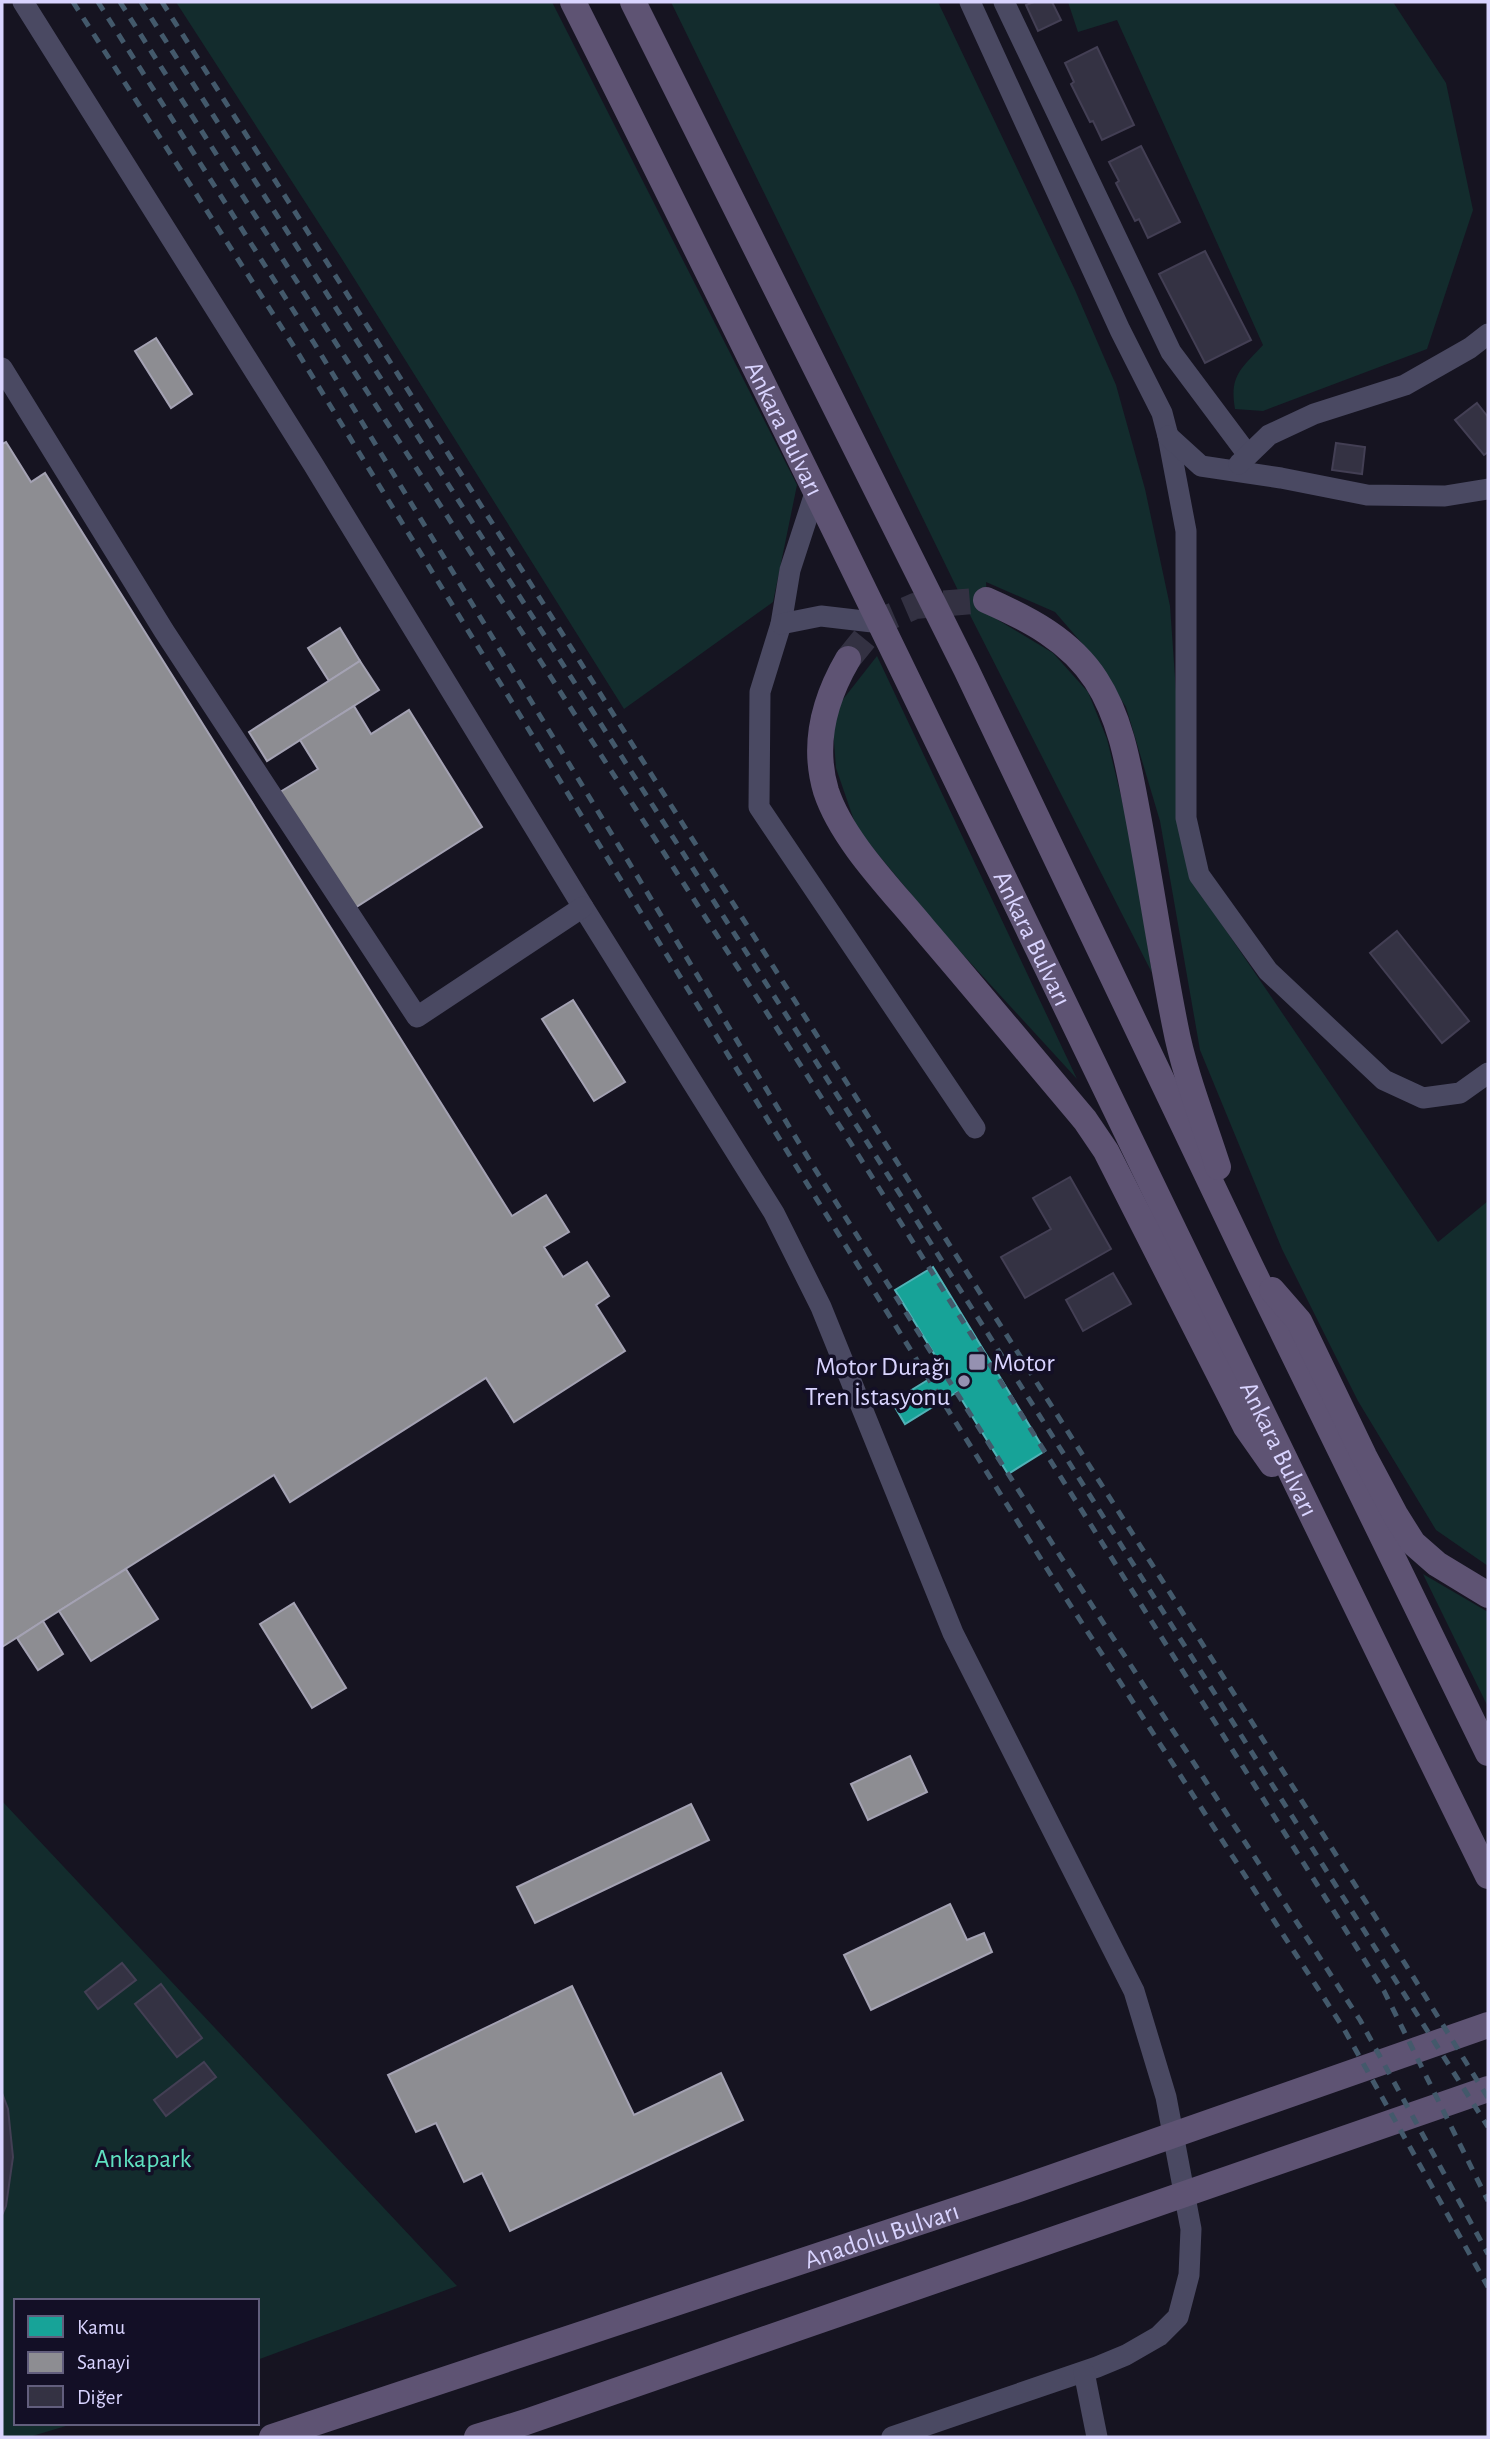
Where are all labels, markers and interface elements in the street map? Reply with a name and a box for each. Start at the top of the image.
street label: Ankara Bulvarı [740,357,828,500]
street label: Ankara Bulvarı [988,867,1076,1010]
place label: Motor [993,1350,1055,1376]
marker: Motor [967,1352,987,1372]
place label: Motor Durağı Tren İstasyonu [805,1354,950,1410]
marker: Motor Durağı Tren İstasyonu [956,1373,972,1389]
street label: Ankara Bulvarı [1235,1378,1322,1521]
park label: Ankapark [95,2146,192,2172]
street label: Anadolu Bulvarı [801,2198,962,2273]
legend [14,2299,259,2425]
text: Kamu [77,2317,126,2338]
text: Sanayi [77,2352,130,2373]
text: Diğer [77,2387,123,2408]

